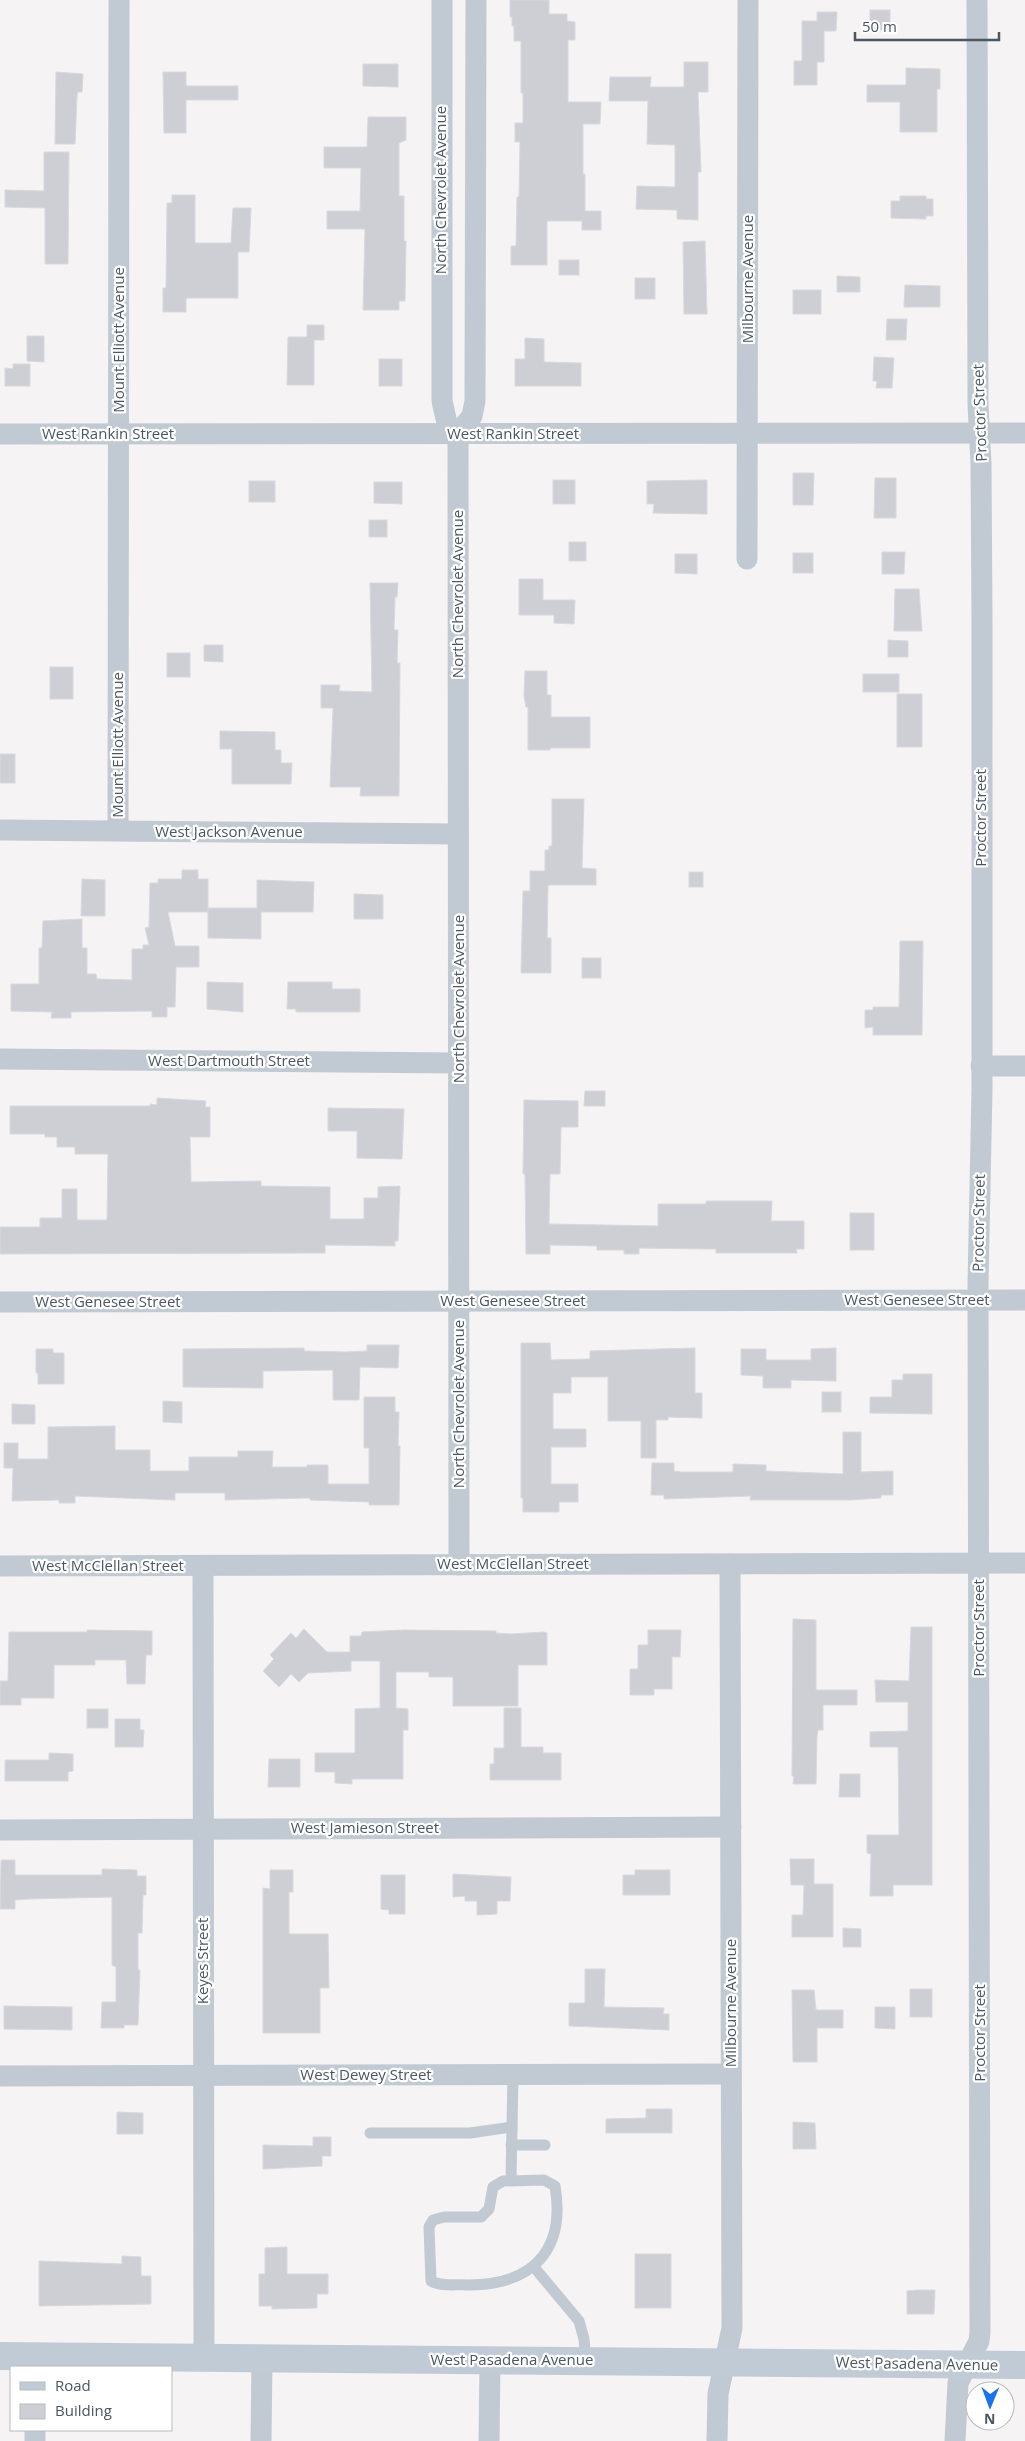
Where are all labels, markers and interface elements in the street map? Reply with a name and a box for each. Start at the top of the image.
scale bar [855,10,999,42]
text: 50 m [862,16,897,36]
street label: North Chevrolet Avenue [430,106,450,274]
street label: Milbourne Avenue [737,215,757,343]
street label: Mount Elliott Avenue [108,267,128,413]
street label: Proctor Street [967,364,991,462]
street label: West Rankin Street [42,423,174,443]
street label: West Rankin Street [447,423,579,443]
street label: North Chevrolet Avenue [447,510,467,678]
street label: Mount Elliott Avenue [107,672,127,818]
street label: Proctor Street [970,769,990,867]
street label: West Jackson Avenue [155,821,303,841]
street label: North Chevrolet Avenue [448,915,468,1083]
street label: West Dartmouth Street [148,1050,310,1070]
street label: Proctor Street [967,1174,989,1272]
street label: West Genesee Street [844,1289,990,1309]
street label: West Genesee Street [440,1290,586,1310]
street label: West Genesee Street [35,1291,181,1311]
street label: North Chevrolet Avenue [448,1320,468,1488]
street label: West McClellan Street [437,1553,589,1573]
street label: West McClellan Street [32,1555,184,1575]
street label: Proctor Street [968,1579,988,1677]
street label: West Jamieson Street [291,1817,439,1837]
street label: Keyes Street [192,1918,212,2004]
street label: Milbourne Avenue [720,1939,740,2067]
street label: Proctor Street [969,1984,989,2082]
street label: West Dewey Street [300,2064,432,2084]
street label: West Pasadena Avenue [431,2349,593,2369]
street label: West Pasadena Avenue [835,2352,999,2374]
legend [10,2366,172,2431]
text: Road [55,2375,91,2395]
north arrow [965,2381,1015,2431]
text: Building [55,2400,112,2420]
text: N [984,2410,996,2429]

